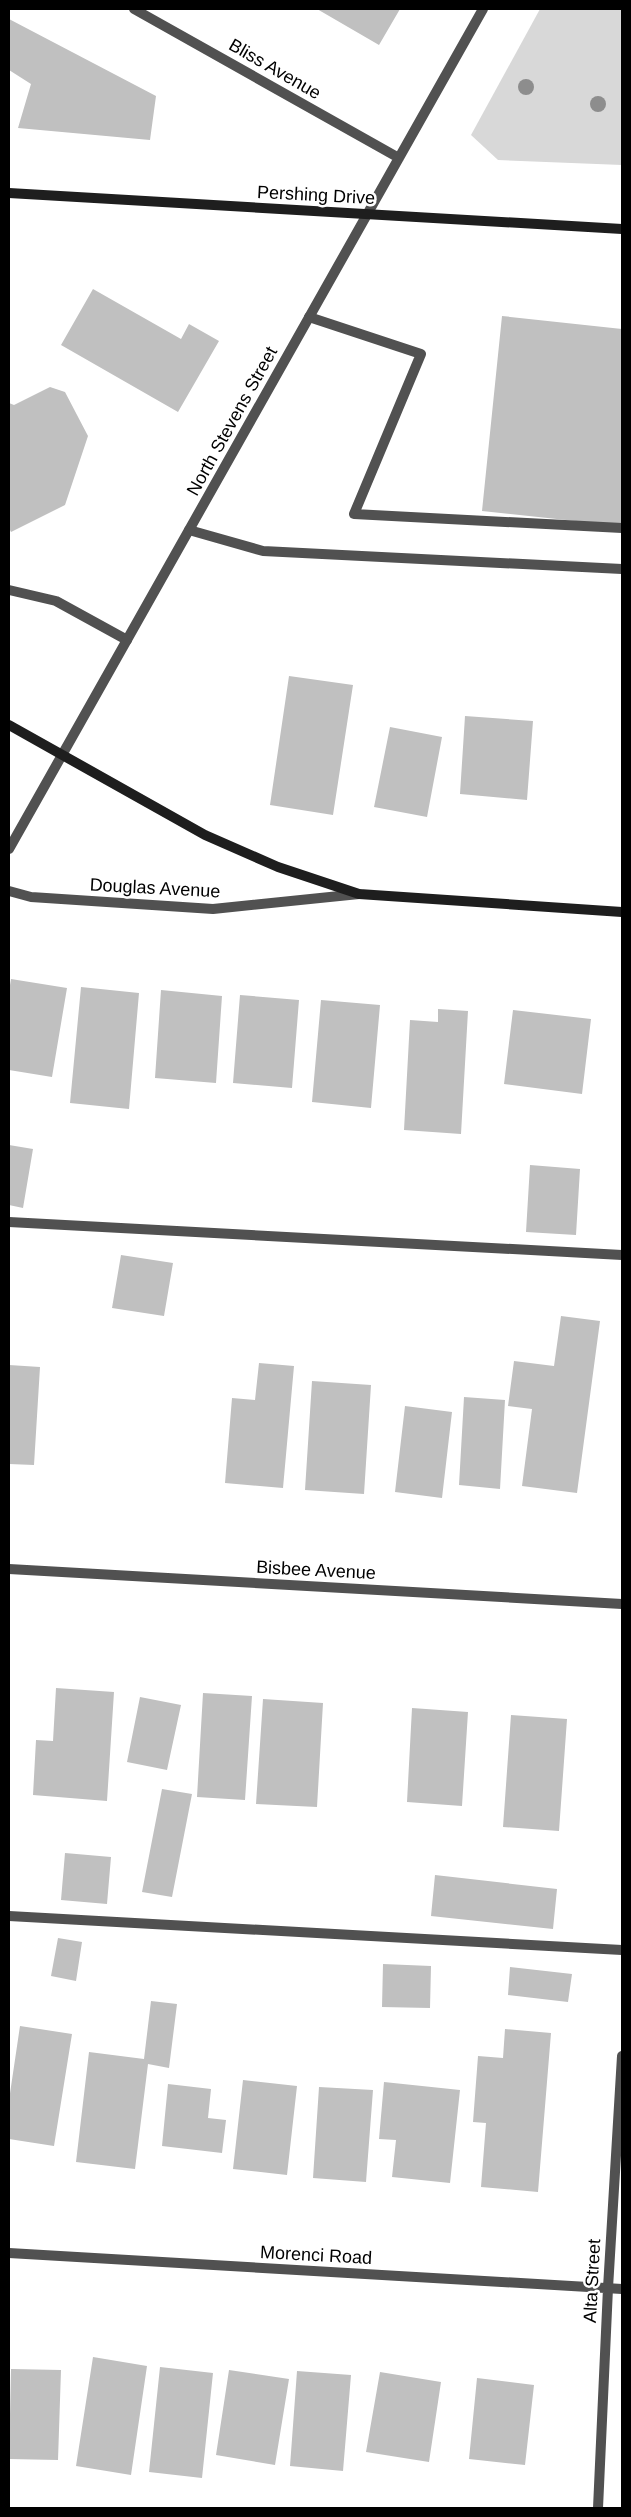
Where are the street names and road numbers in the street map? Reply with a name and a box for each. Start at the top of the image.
street label: Bliss Avenue [226,35,324,103]
street label: Pershing Drive [257,182,375,208]
street label: North Stevens Street [183,343,281,499]
street label: Douglas Avenue [89,875,221,901]
street label: Bisbee Avenue [256,1557,376,1583]
street label: Alta Street [580,2239,604,2323]
street label: Morenci Road [260,2242,372,2268]

